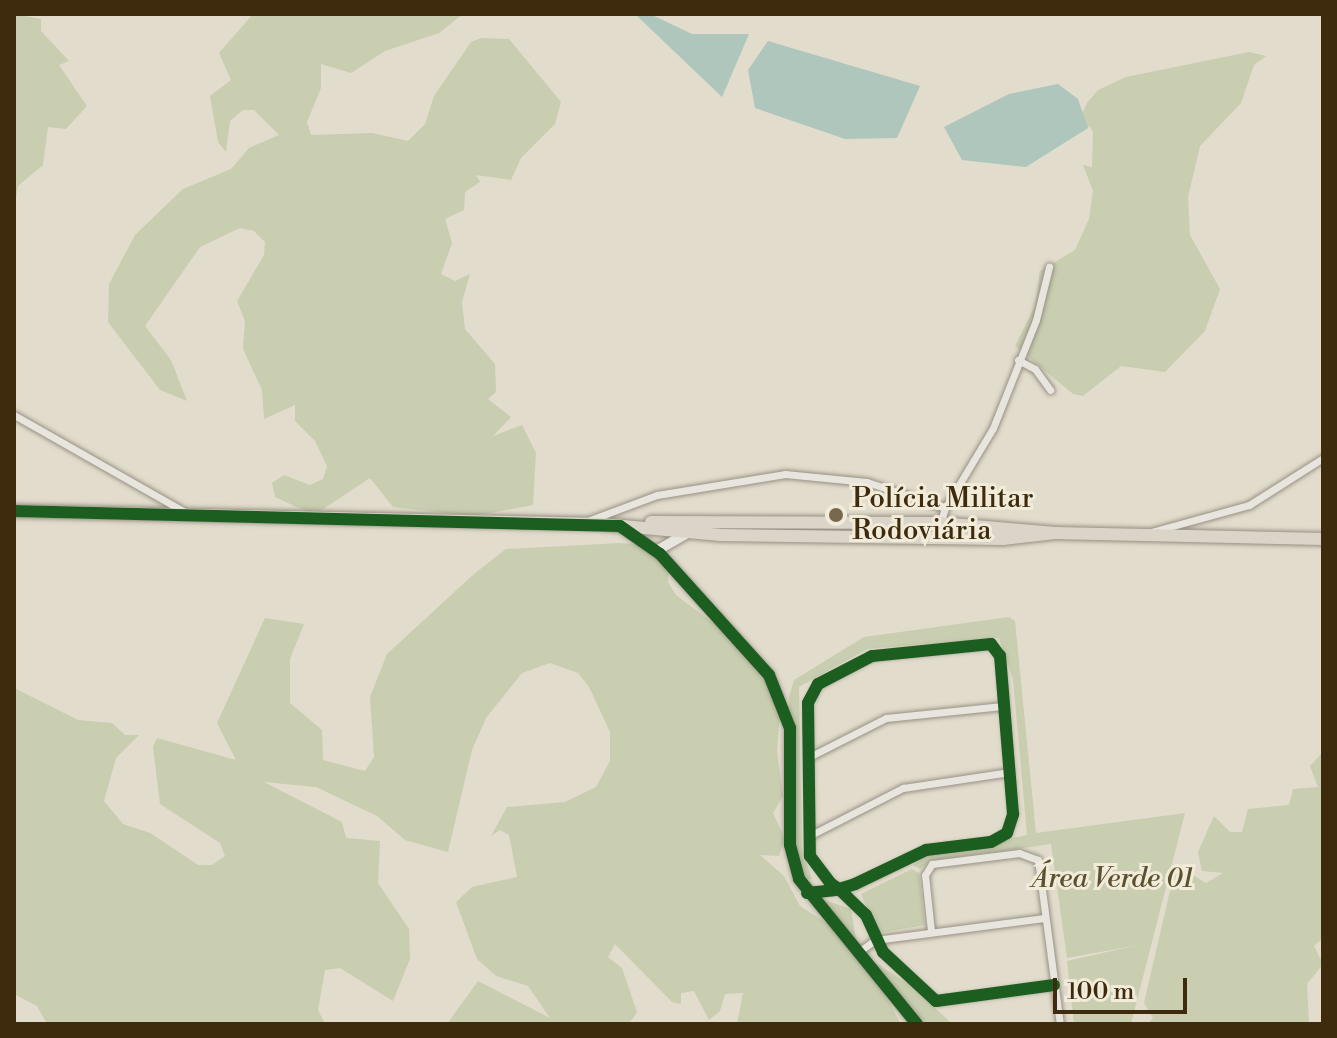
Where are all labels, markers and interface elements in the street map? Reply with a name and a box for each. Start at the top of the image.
place label: Polícia Militar Rodoviária [852,482,1034,548]
marker: Polícia Militar Rodoviária [827,506,845,524]
park label: Área Verde 01 [1032,862,1192,896]
scale bar [1057,962,1191,1012]
text: 100 m [1067,977,1134,1007]

